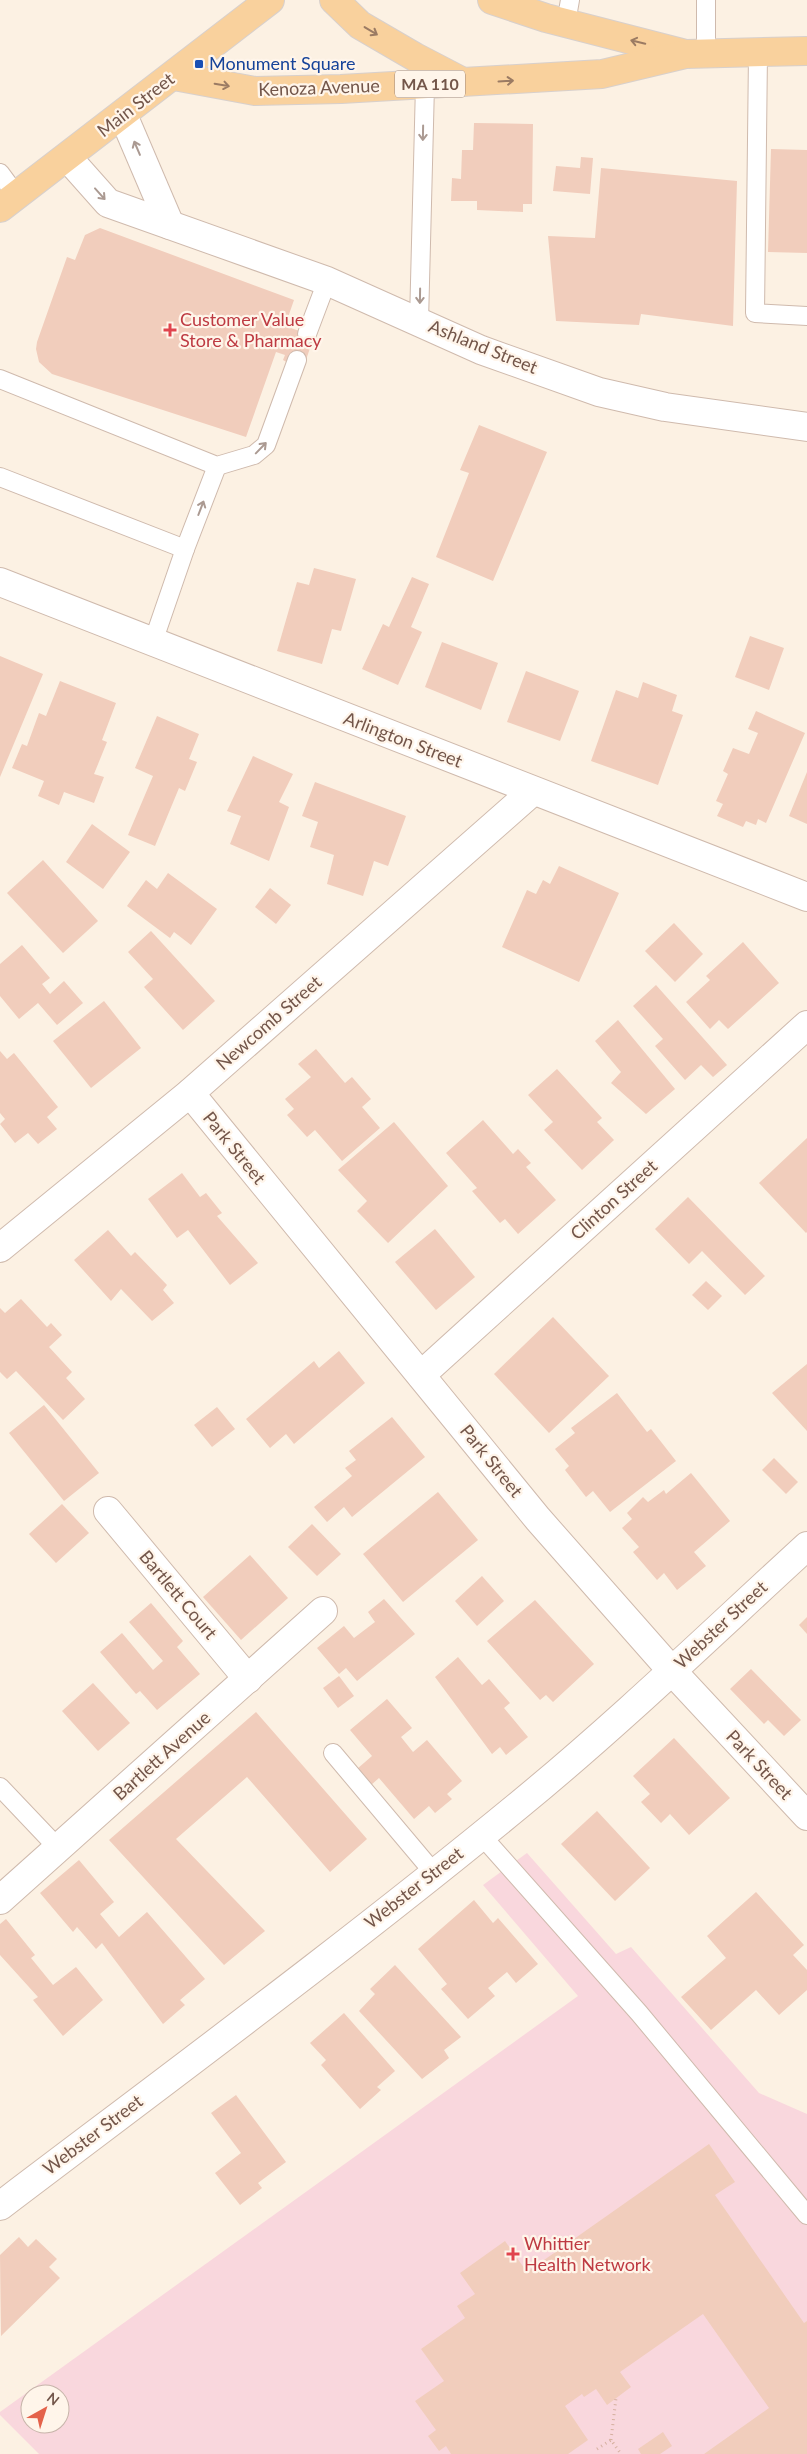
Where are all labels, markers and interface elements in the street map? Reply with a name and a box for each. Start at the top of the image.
one-way arrow [364,27,378,37]
one-way arrow [631,36,647,46]
place label: Monument Square [209,52,355,74]
marker: Monument Square [193,58,205,70]
street label: Main Street [92,67,179,141]
road number: MA 110 [395,70,465,98]
street label: Kenoza Avenue [258,74,380,100]
one-way arrow [498,76,514,86]
one-way arrow [213,81,229,90]
one-way arrow [419,125,428,141]
one-way arrow [132,141,142,156]
one-way arrow [94,188,106,201]
one-way arrow [415,288,424,304]
place label: Customer Value Store & Pharmacy [180,308,322,351]
street label: Ashland Street [426,314,541,378]
marker: Customer Value Store & Pharmacy [164,324,176,336]
one-way arrow [255,442,267,454]
one-way arrow [197,500,206,516]
street label: Arlington Street [341,706,466,772]
street label: Newcomb Street [211,970,326,1074]
street label: Park Street [199,1107,271,1189]
street label: Clinton Street [565,1154,662,1244]
street label: Park Street [456,1420,528,1502]
street label: Bartlett Court [135,1545,223,1644]
street label: Webster Street [669,1575,772,1673]
street label: Bartlett Avenue [108,1706,214,1805]
street label: Park Street [722,1725,798,1804]
street label: Webster Street [360,1842,468,1933]
street label: Webster Street [38,2089,147,2179]
place label: Whittier Health Network [524,2232,651,2275]
marker: Whittier Health Network [506,2247,520,2261]
north arrow [20,2384,70,2434]
text: N [44,2389,63,2409]

